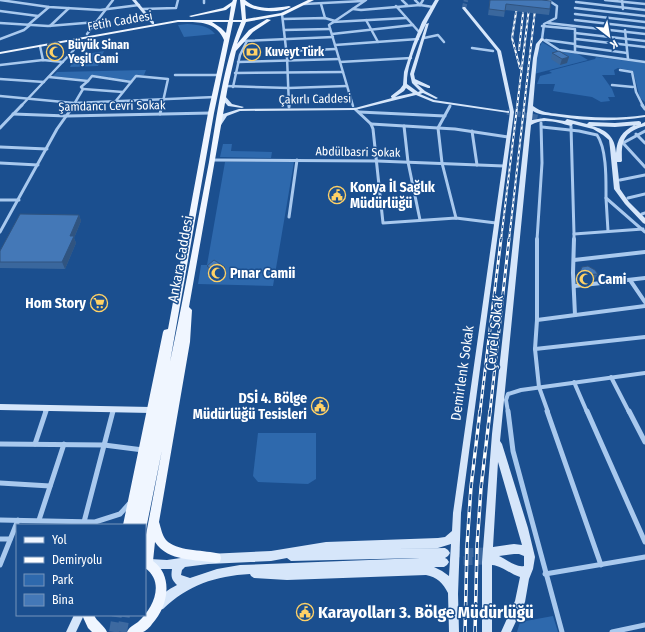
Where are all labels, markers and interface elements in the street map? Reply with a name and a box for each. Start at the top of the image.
street label: Fetih Caddesi [86,8,154,34]
north arrow [589,16,629,56]
text: K [607,37,620,52]
place label: Büyük Sinan Yeşil Cami [67,38,129,67]
mosque icon: Büyük Sinan Yeşil Cami [45,42,65,62]
bank icon: Kuveyt Türk [242,42,262,62]
place label: Kuveyt Türk [265,45,325,59]
street label: Çakırlı Caddesi [279,91,351,107]
street label: Şamdancı Cevri Sokak [58,98,166,114]
street label: Abdülbasri Sokak [315,144,401,160]
place label: Konya İl Sağlık Müdürlüğü [350,178,436,212]
public building icon: Konya İl Sağlık Müdürlüğü [327,185,347,205]
street label: Ankara Caddesi [165,214,196,304]
mosque icon: Pınar Camii [207,263,227,283]
place label: Pınar Camii [230,265,296,282]
mosque icon: Cami [575,269,595,289]
place label: Cami [598,271,627,288]
supermarket icon: Hom Story [89,293,109,313]
street label: Çevreli Sokak [482,294,507,372]
place label: Hom Story [25,295,86,312]
street label: Demirlenk Sokak [447,324,478,422]
place label: DSİ 4. Bölge Müdürlüğü Tesisleri [193,389,307,423]
public building icon: DSİ 4. Bölge Müdürlüğü Tesisleri [310,396,330,416]
legend [16,524,146,616]
text: Yol [52,533,67,547]
text: Demiryolu [52,553,102,567]
text: Park [52,573,74,587]
text: Bina [52,593,74,607]
public building icon: Karayolları 3. Bölge Müdürlüğü [295,602,315,622]
place label: Karayolları 3. Bölge Müdürlüğü [318,602,534,623]

